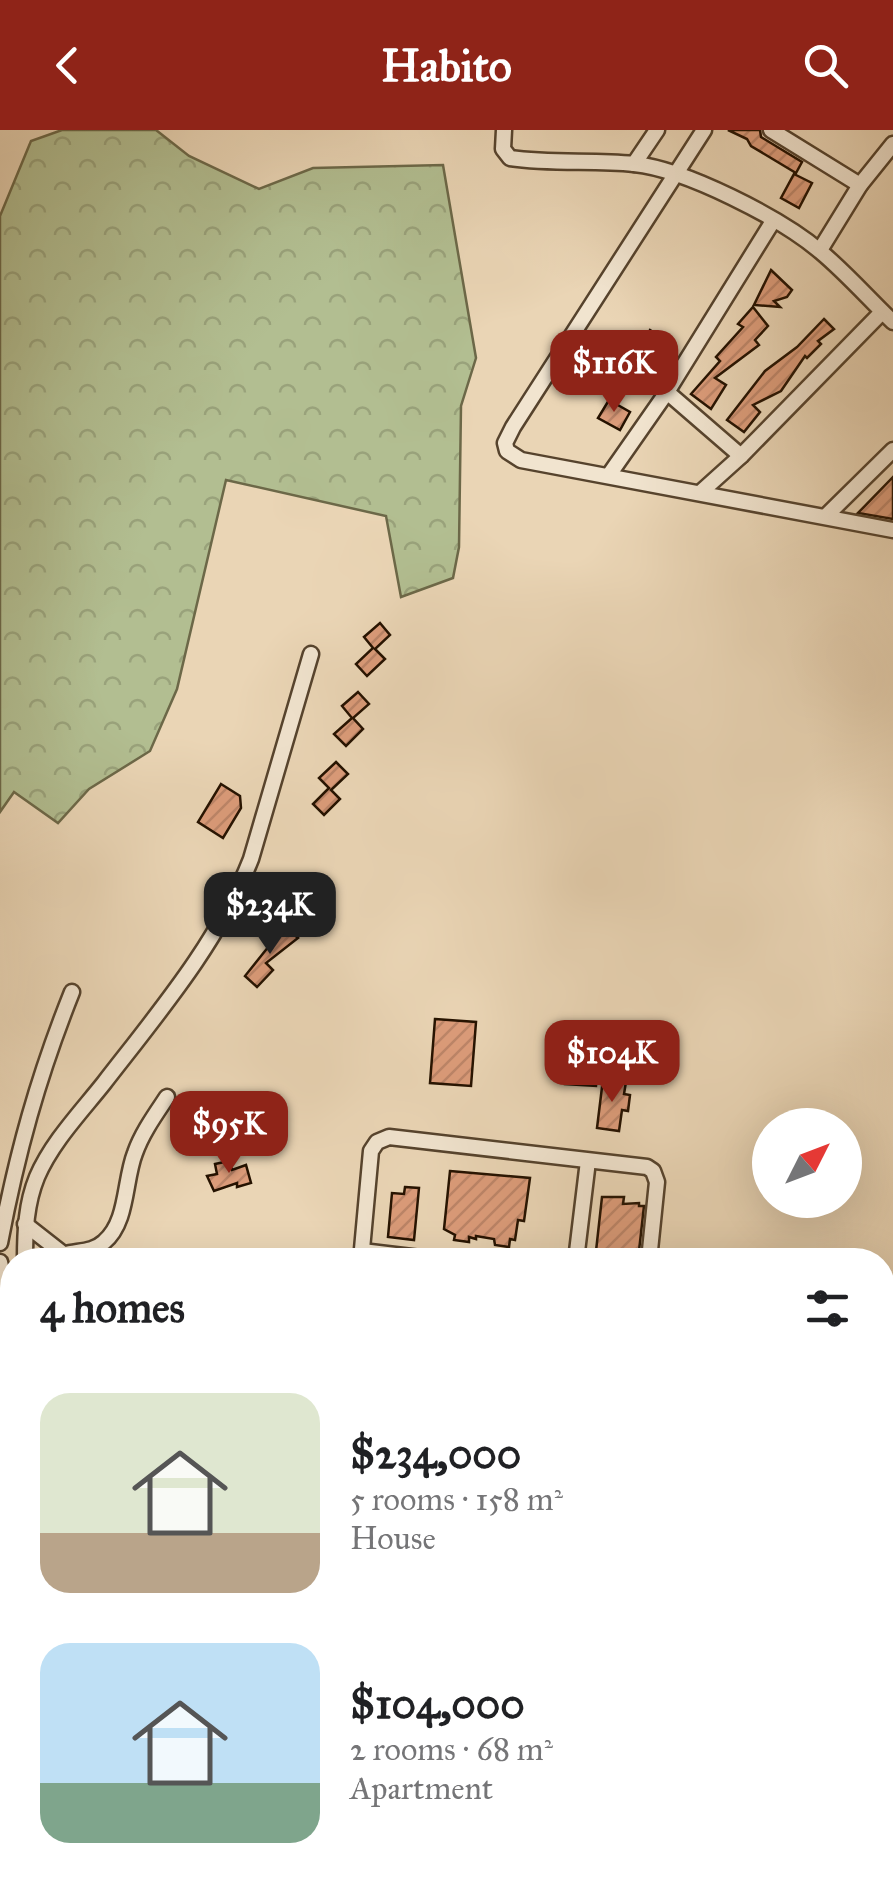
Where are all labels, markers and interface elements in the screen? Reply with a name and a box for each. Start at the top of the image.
icon: back [40,38,95,93]
text: Habito [381,38,512,93]
icon: search [798,38,853,93]
pin: $116K [544,330,684,415]
text: $116K [572,343,656,382]
pin: $234K [200,872,340,957]
text: $234K [226,885,314,924]
pin: $104K [542,1020,682,1105]
text: $104K [567,1033,657,1072]
pin: $95K [170,1091,288,1176]
text: $95K [192,1104,266,1143]
north arrow [752,1108,862,1218]
map controls [752,1108,862,1218]
icon: filters [800,1281,855,1336]
text: 4 homes [40,1282,185,1334]
text: $234,000 [350,1428,521,1480]
icon: home [120,1433,240,1553]
text: 5 rooms · 158 m² [350,1480,563,1519]
text: House [350,1519,436,1558]
text: $104,000 [350,1678,525,1730]
icon: home [120,1683,240,1803]
text: 2 rooms · 68 m² [350,1730,553,1769]
text: Apartment [350,1769,493,1808]

